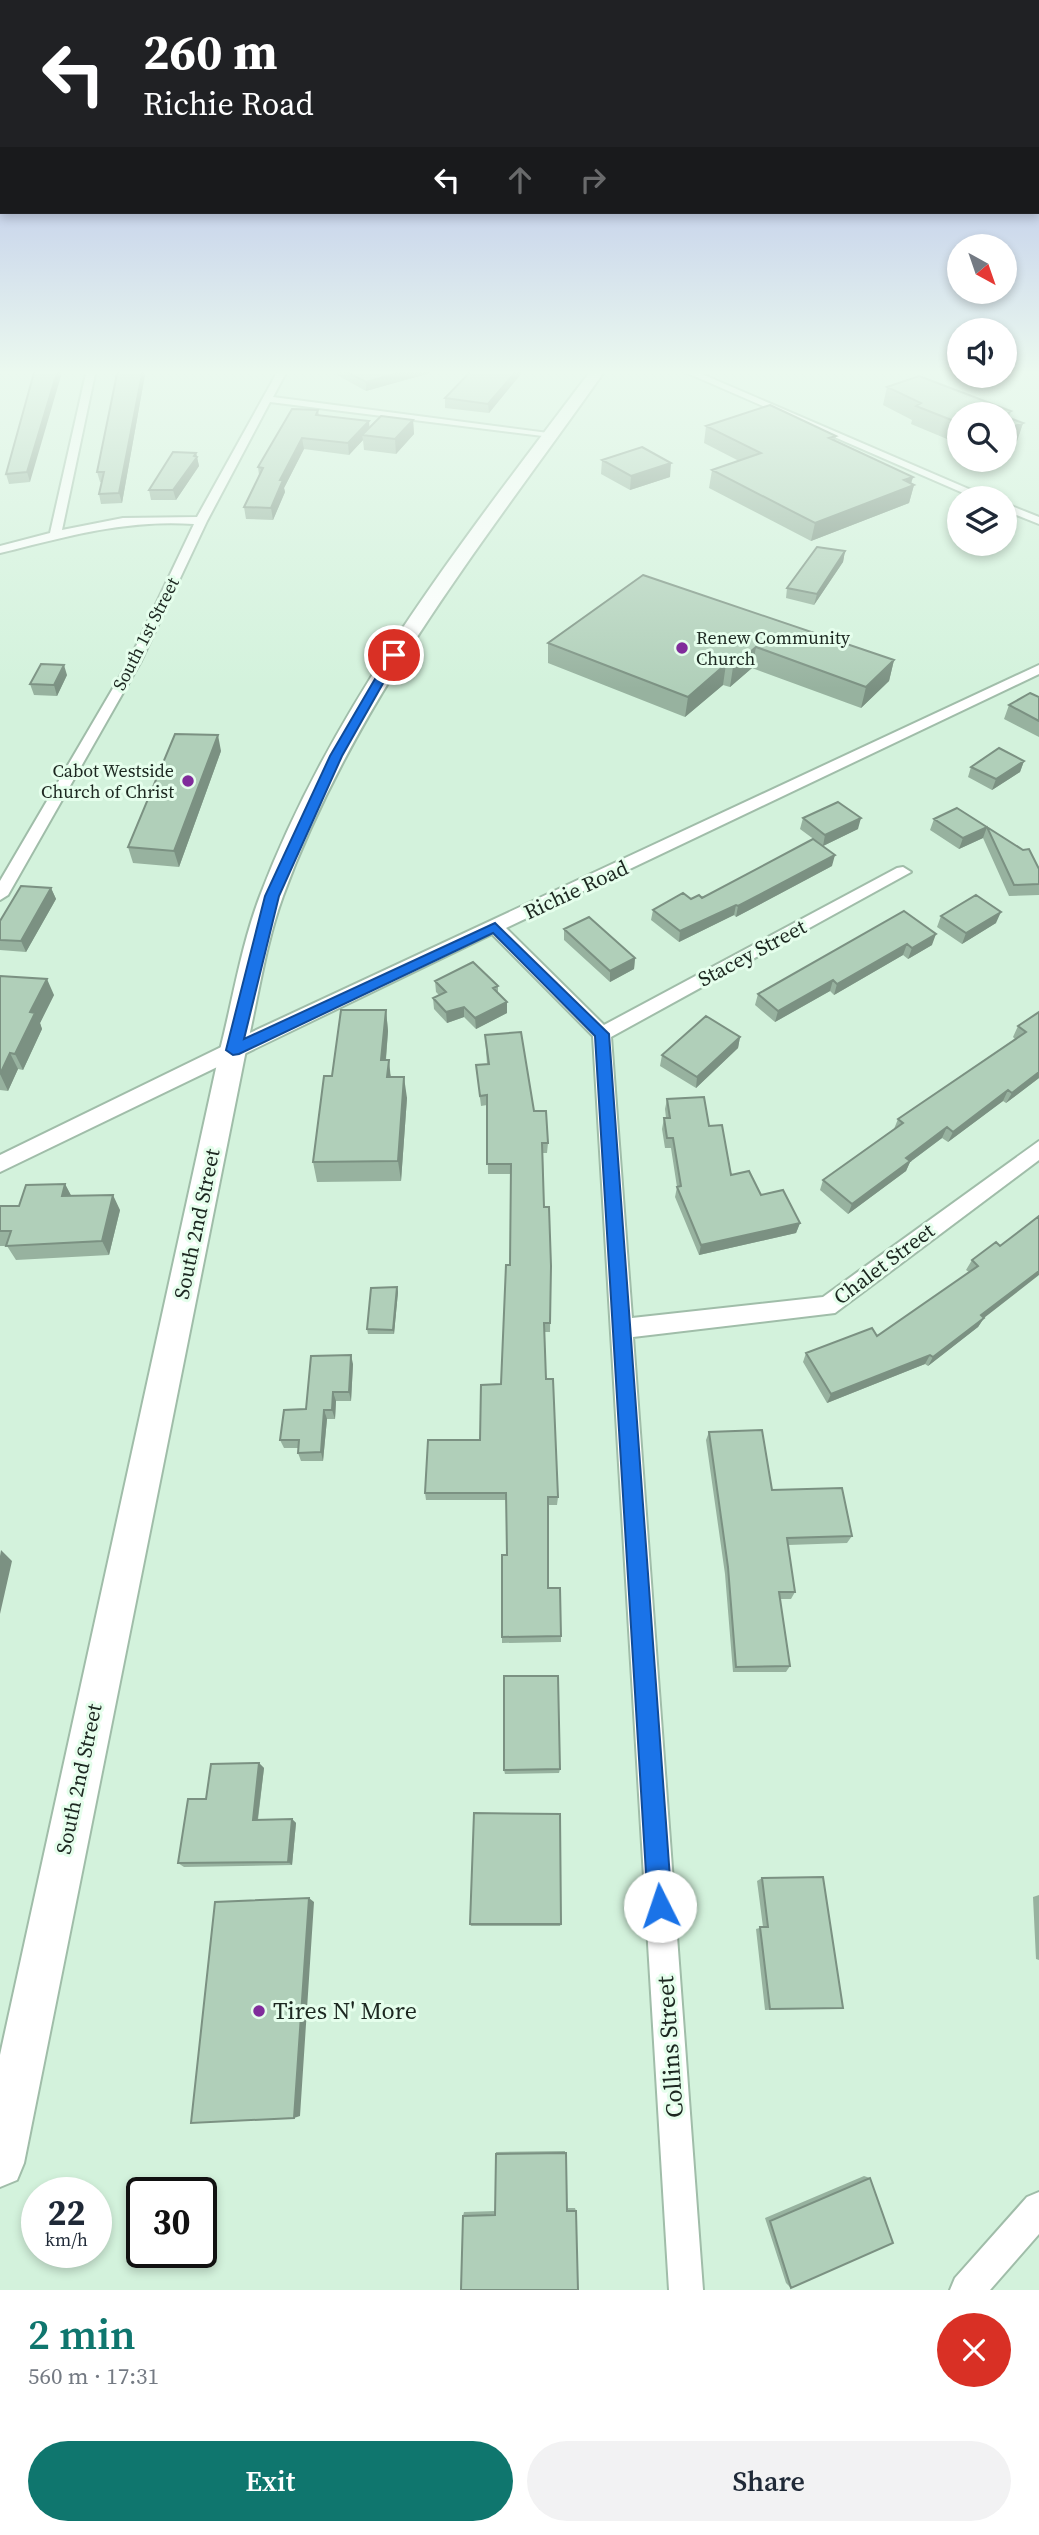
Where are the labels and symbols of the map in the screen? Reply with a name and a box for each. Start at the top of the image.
north arrow [947,234,1017,304]
street label: South 1st Street [106,573,185,695]
pin [364,625,424,685]
place label: Renew Community Church [696,625,851,671]
marker: Renew Community Church [674,640,690,656]
place label: Cabot Westside Church of Christ [41,758,174,804]
marker: Cabot Westside Church of Christ [180,773,196,789]
street label: Richie Road [519,853,633,926]
street label: Stacey Street [693,912,811,993]
street label: South 2nd Street [166,1146,227,1302]
street label: Chalet Street [827,1216,940,1311]
street label: South 2nd Street [48,1701,109,1857]
position arrow [623,1869,697,1943]
street label: Collins Street [648,1975,691,2119]
place label: Tires N' More [273,1994,417,2027]
marker: Tires N' More [251,2003,267,2019]
speed limit sign: 30 [126,2177,217,2268]

